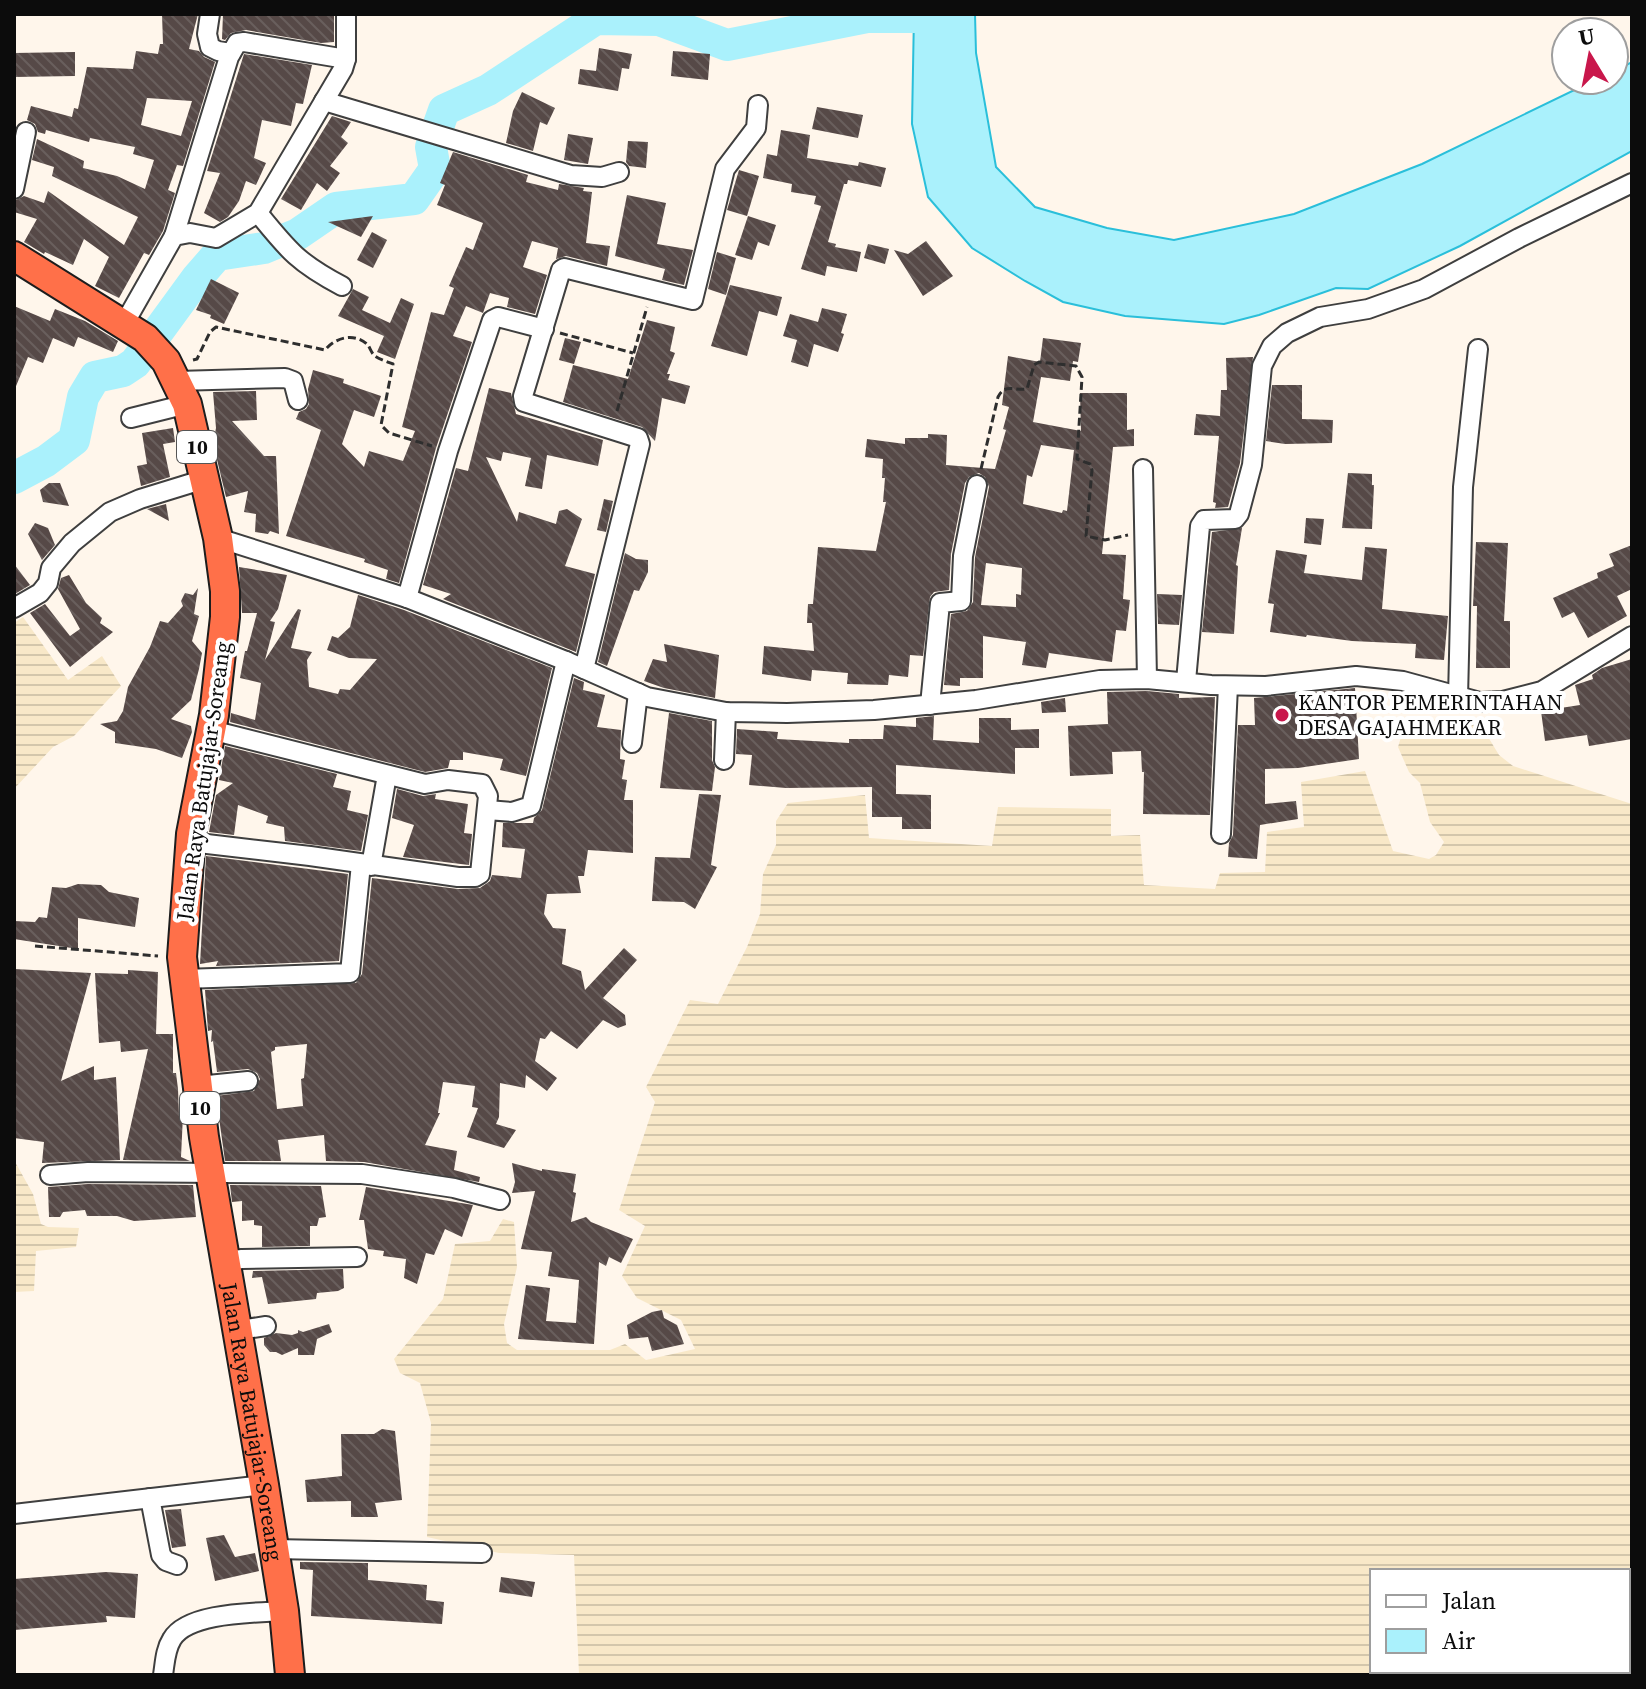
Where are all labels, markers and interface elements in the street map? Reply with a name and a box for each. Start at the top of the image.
north arrow [1550,16,1630,96]
text: U [1576,20,1597,52]
road number: 10 [177,431,217,463]
street label: Jalan Raya Batujajar-Soreang [168,640,237,923]
place label: KANTOR PEMERINTAHAN DESA GAJAHMEKAR [1298,687,1563,742]
marker: KANTOR PEMERINTAHAN DESA GAJAHMEKAR [1273,706,1291,724]
road number: 10 [180,1092,220,1124]
street label: Jalan Raya Batujajar-Soreang [214,1279,291,1563]
legend [1370,1569,1630,1673]
text: Jalan [1441,1584,1496,1617]
text: Air [1442,1624,1475,1657]

